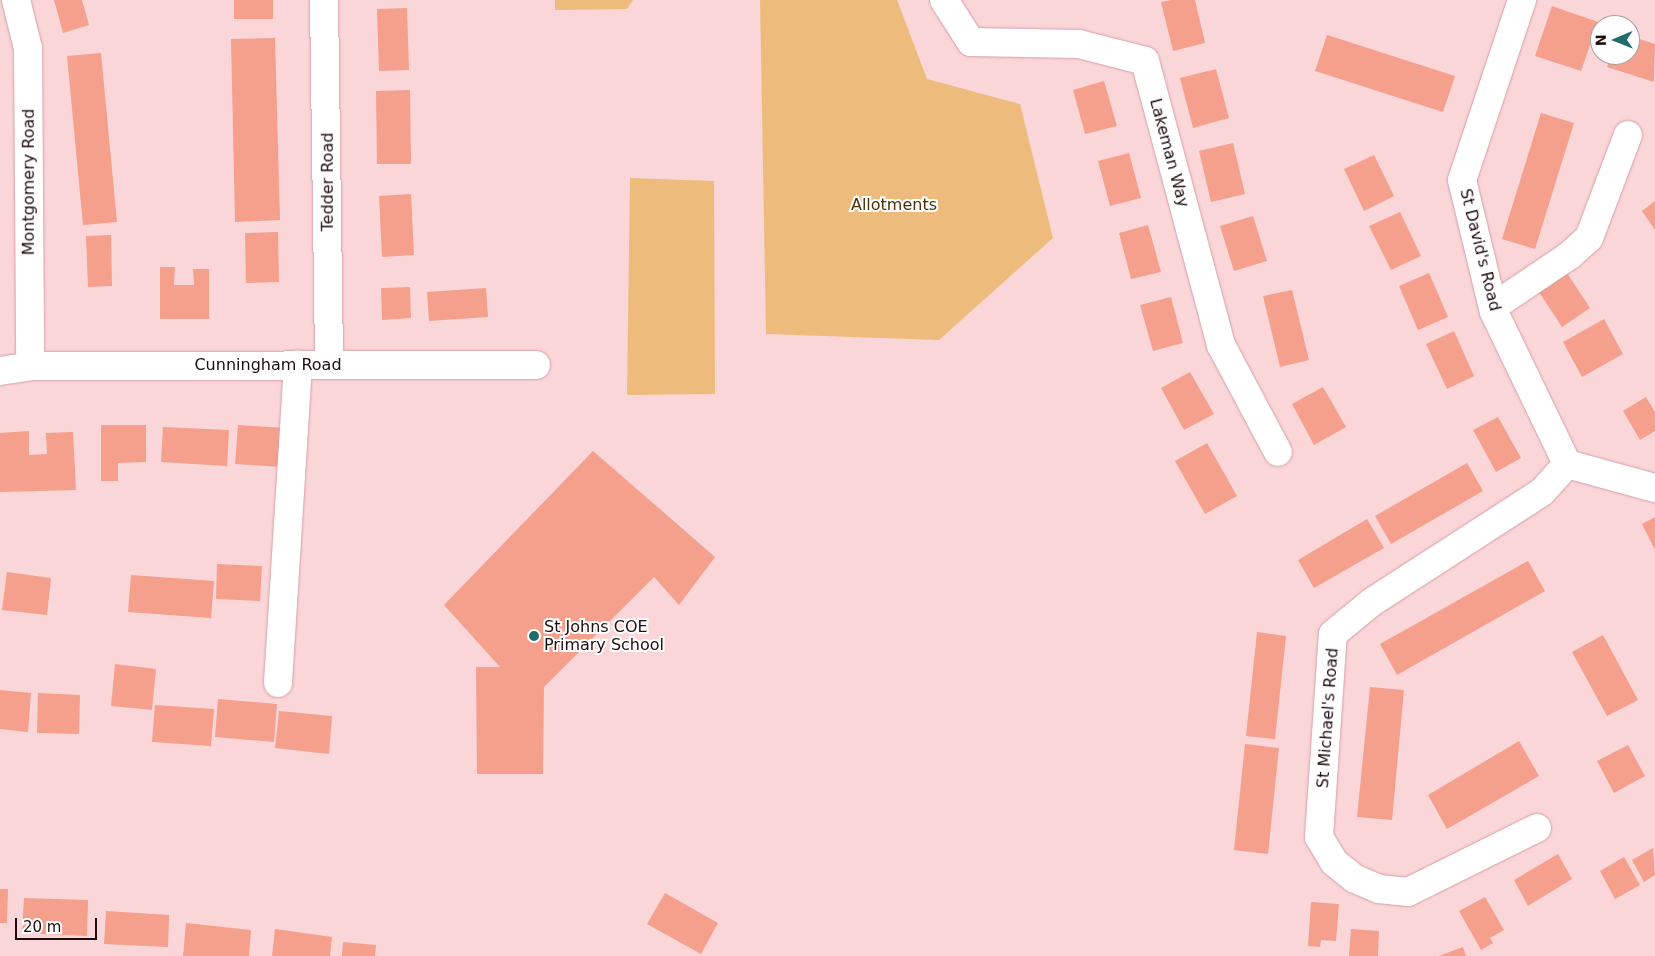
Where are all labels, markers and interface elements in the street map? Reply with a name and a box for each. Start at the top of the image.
north arrow [1590,15,1640,65]
text: N [1593,34,1609,46]
street label: Lakeman Way [1145,96,1193,210]
street label: Montgomery Road [19,109,39,255]
street label: Tedder Road [318,133,338,231]
street label: St David's Road [1455,187,1505,313]
park label: Allotments [851,195,937,215]
street label: Cunningham Road [194,355,342,375]
place label: St Johns COE Primary School [544,617,664,655]
marker: St Johns COE Primary School [528,630,540,642]
street label: St Michael's Road [1314,647,1342,789]
scale bar [18,908,100,940]
text: 20 m [23,918,61,936]

